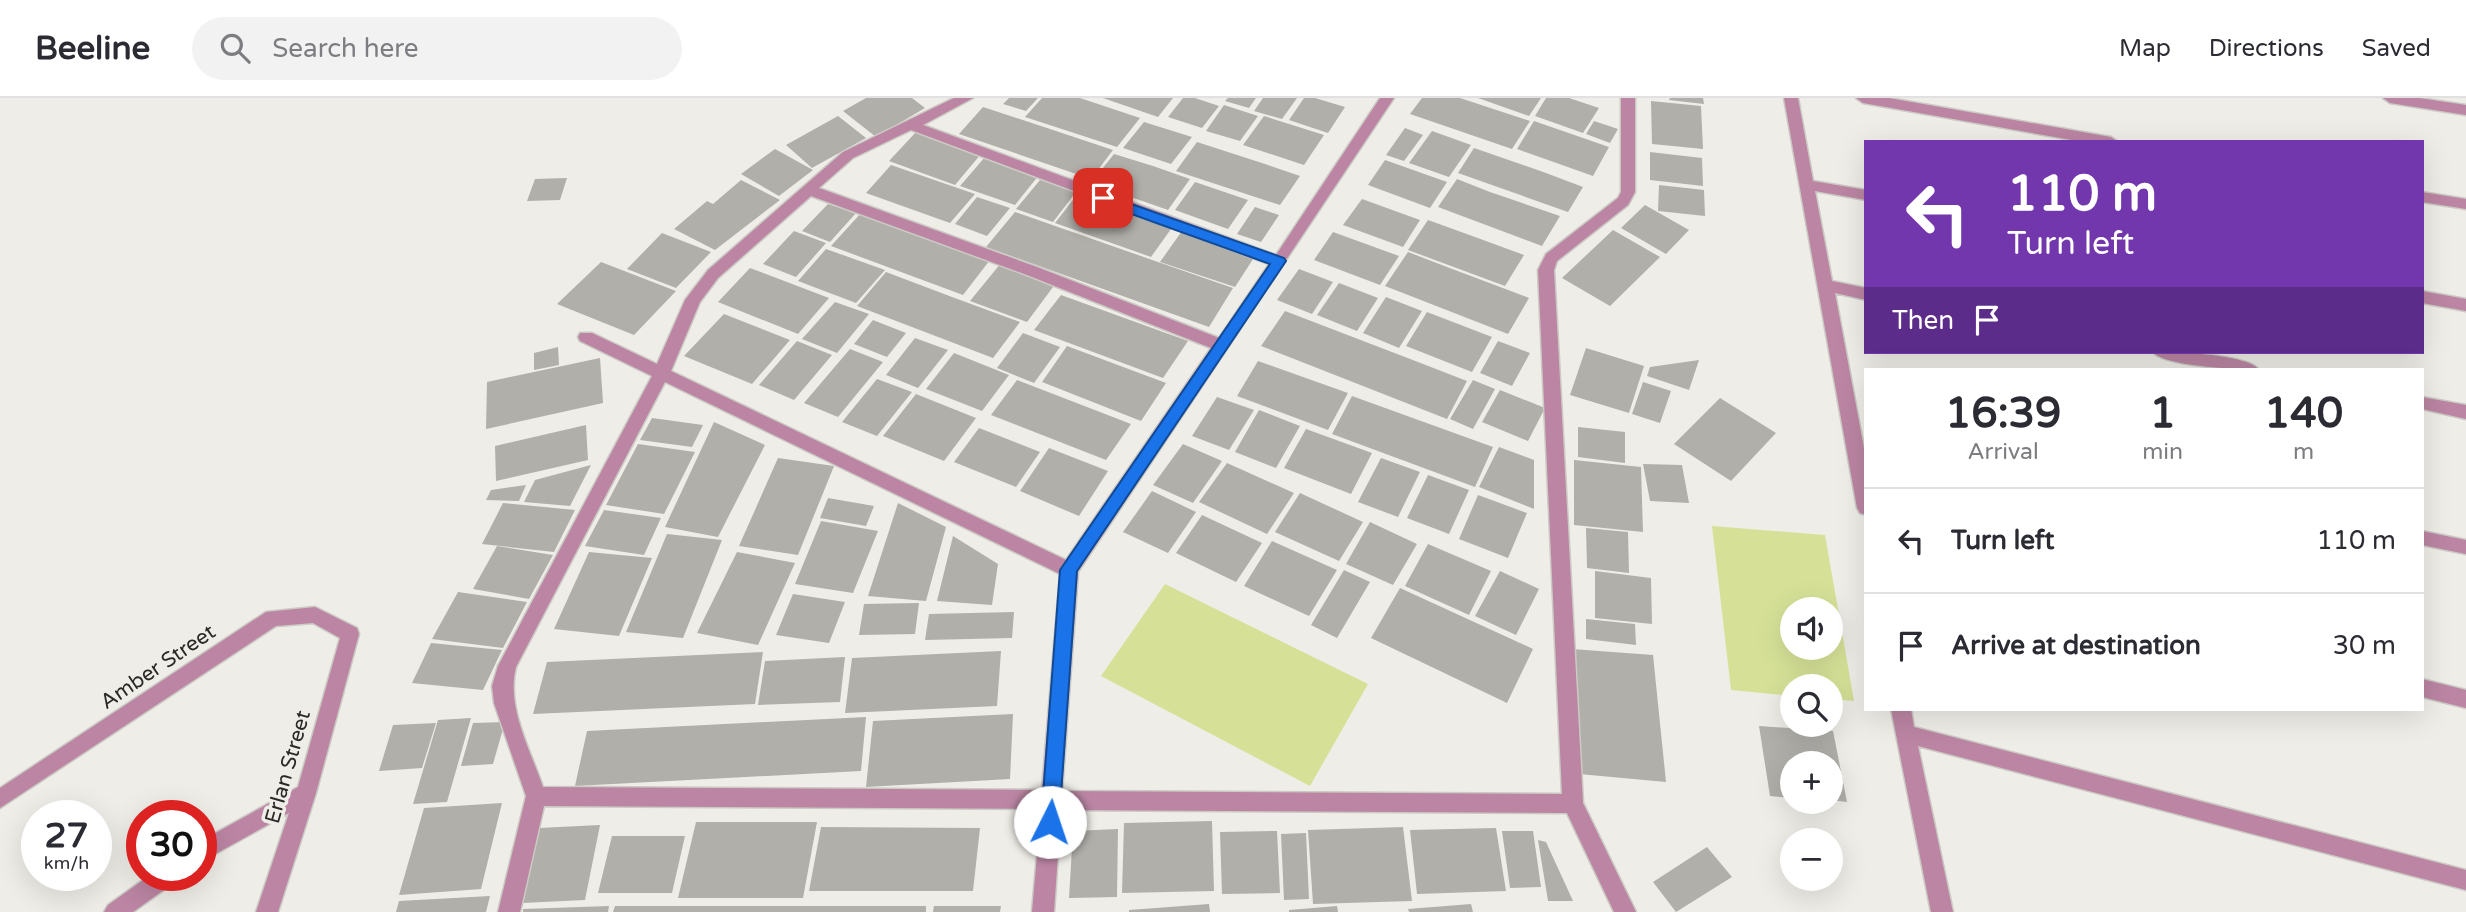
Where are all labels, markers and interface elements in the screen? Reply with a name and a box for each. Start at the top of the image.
search box [192,17,682,80]
text: Beeline [35,29,150,68]
icon: search [216,29,254,67]
text: Search here [272,33,418,64]
text: Map [2119,34,2171,63]
text: Directions [2209,34,2324,63]
text: Saved [2362,34,2431,63]
text: 110 m [2007,165,2157,224]
pin [1073,168,1133,228]
icon: left [1892,168,1983,259]
icon: arrive [1084,179,1122,217]
text: Turn left [2007,225,2134,263]
icon: arrive [1968,301,2006,339]
text: Then [1892,305,1954,336]
text: 16:39 [1945,388,2061,439]
text: 1 [2149,388,2176,439]
text: 140 [2264,388,2343,439]
text: Arrival [1968,438,2039,466]
text: min [2142,438,2183,466]
text: m [2293,438,2314,466]
icon: left [1892,522,1930,560]
text: Turn left [1951,525,2054,556]
text: 110 m [2316,525,2396,556]
map controls [1780,597,1843,891]
button: sound [1780,597,1843,660]
street label: Amber Street [96,619,220,715]
icon: arrive [1892,627,1930,665]
text: Arrive at destination [1951,630,2201,661]
text: 30 m [2333,630,2396,661]
button: search [1780,674,1843,737]
street label: Erlan Street [260,708,316,826]
button: + [1780,751,1843,814]
position arrow [1013,785,1087,859]
speed limit sign: 30 [126,800,217,891]
text: 27 [45,815,88,857]
button: − [1780,828,1843,891]
text: km/h [44,852,89,874]

